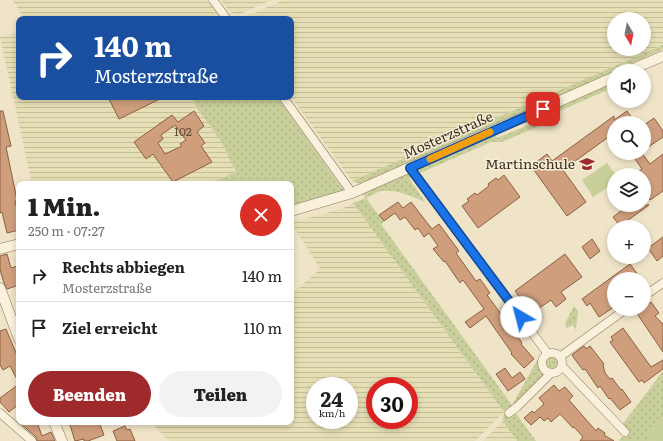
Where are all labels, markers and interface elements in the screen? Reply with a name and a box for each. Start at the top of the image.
north arrow [607,12,651,56]
map controls [607,12,651,316]
text: 140 m [94,24,172,66]
icon: right [28,32,80,84]
text: Mosterzstraße [94,62,218,89]
button: sound [607,64,651,108]
pin [526,92,560,126]
icon: arrive [532,98,554,120]
street label: Mosterzstraße [399,105,496,163]
button: search [607,116,651,160]
house number: 102 [174,122,192,140]
place label: Martinschule [485,153,575,173]
school or university icon: Martinschule [578,155,596,173]
button: layers [607,168,651,212]
text: 1 Min. [28,188,100,223]
button: close [240,194,282,236]
button: + [607,220,651,264]
text: 250 m · 07:27 [28,221,105,240]
text: Rechts abbiegen [62,255,185,278]
text: 140 m [242,264,282,287]
icon: right [28,265,50,287]
button: − [607,272,651,316]
text: Mosterzstraße [62,278,152,297]
position arrow [500,296,542,338]
text: Ziel erreicht [62,316,157,339]
text: 110 m [244,316,282,339]
icon: arrive [28,317,50,339]
button: Beenden [28,371,151,417]
button: Teilen [159,371,282,417]
speed limit sign: 30 [366,377,418,429]
text: 24 [321,383,343,413]
text: km/h [319,405,345,420]

